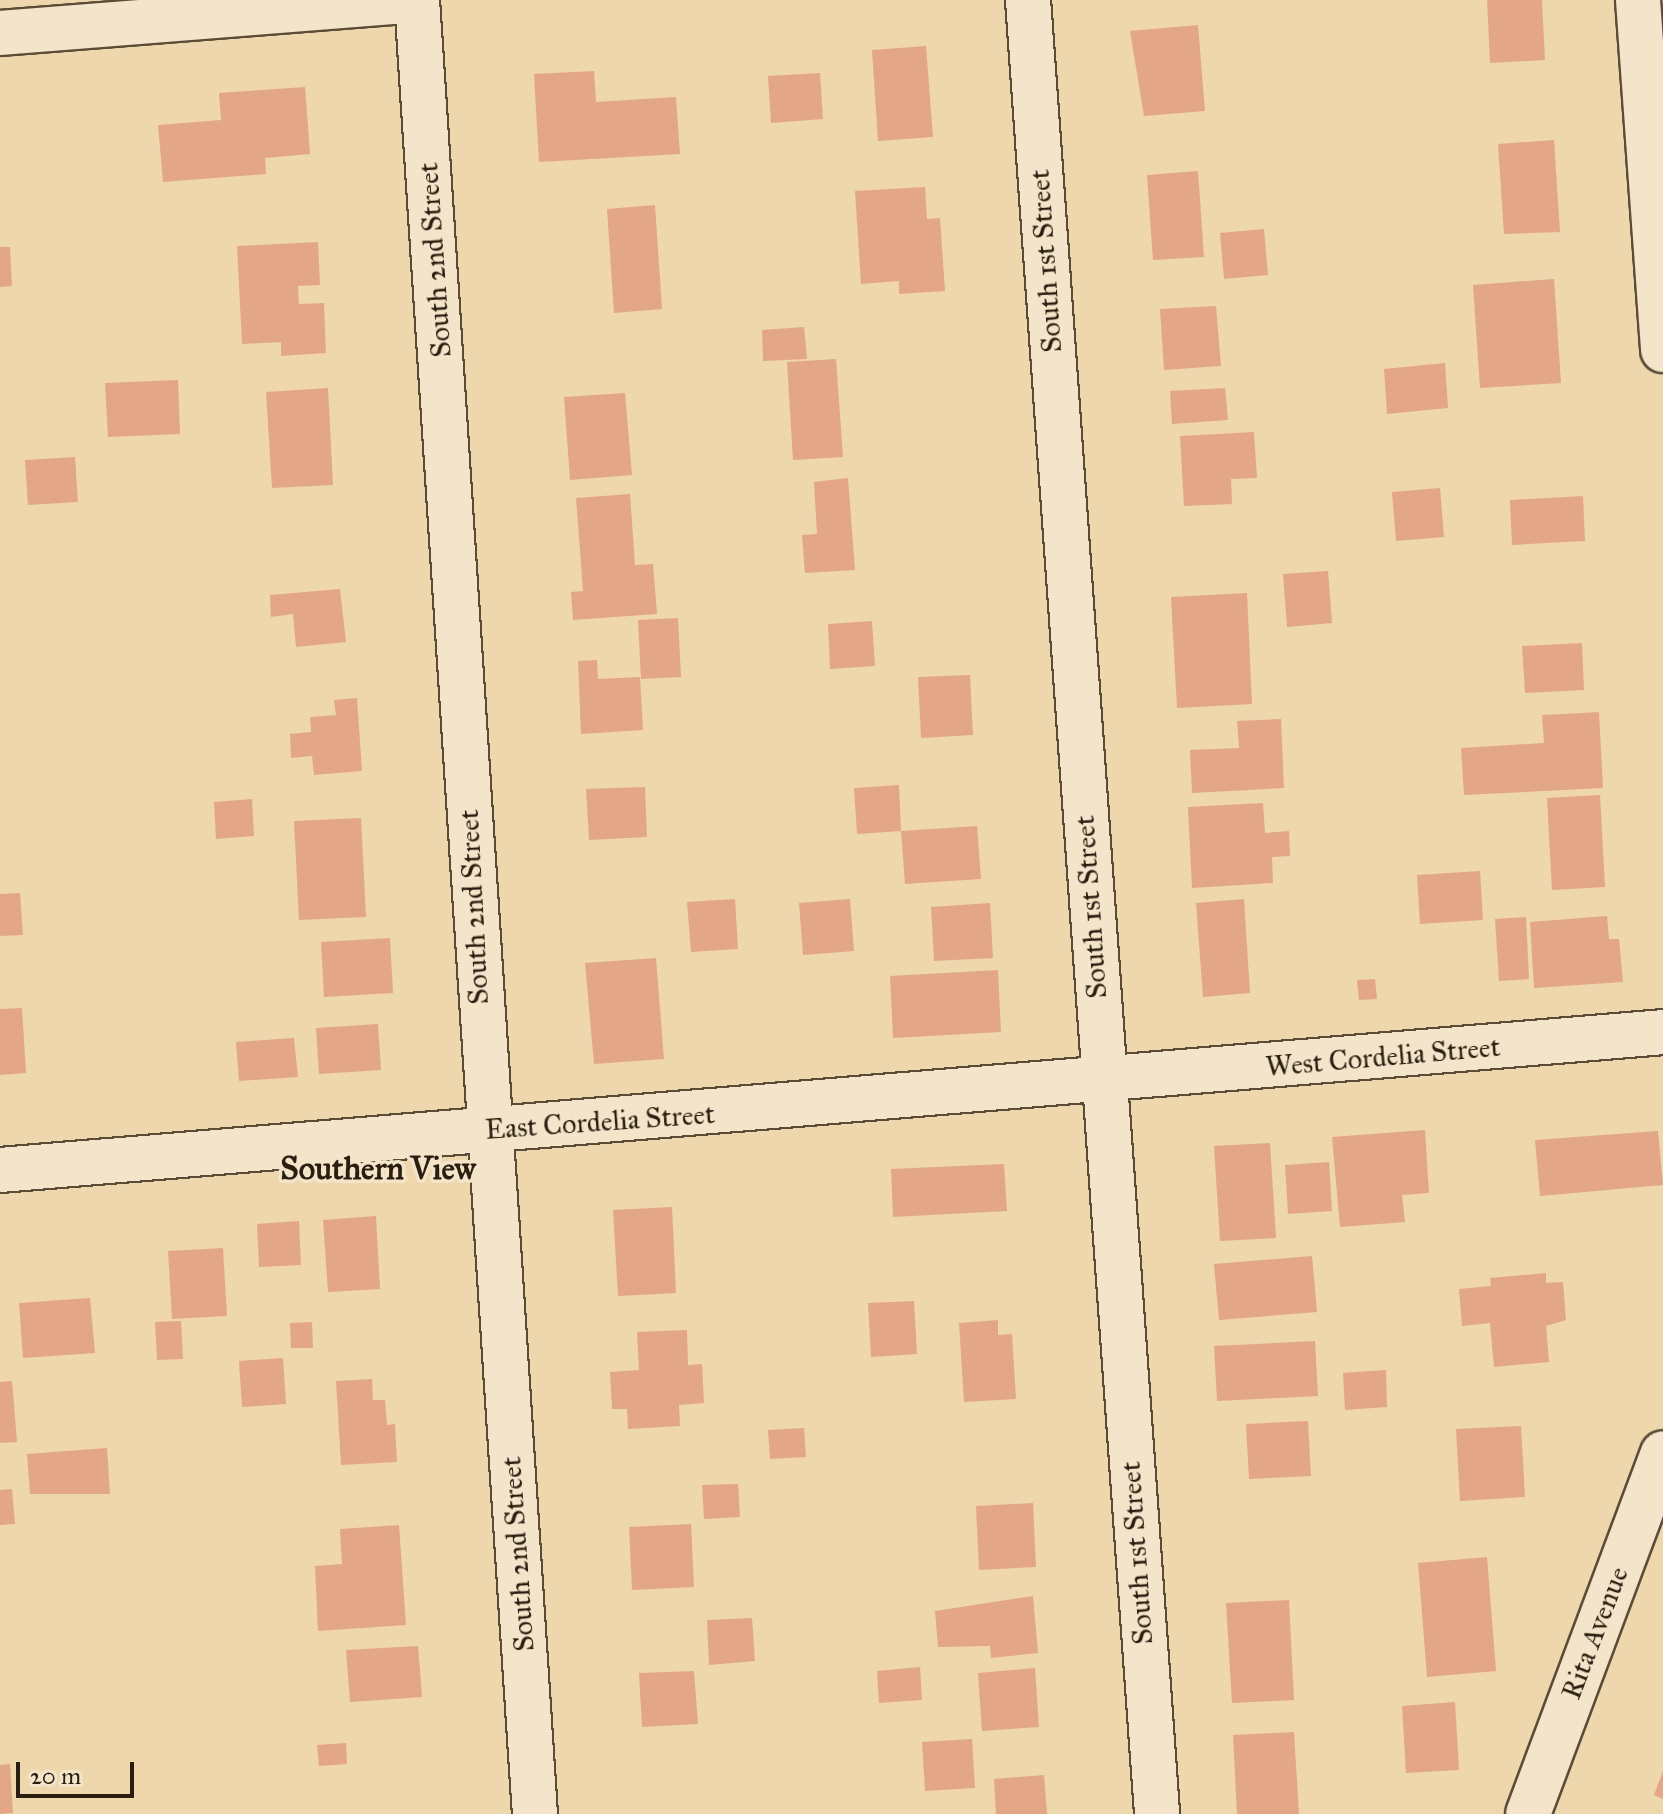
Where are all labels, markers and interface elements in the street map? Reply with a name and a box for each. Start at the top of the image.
street label: South 2nd Street [411,161,459,359]
street label: South 1st Street [1023,168,1069,354]
street label: South 2nd Street [452,809,496,1005]
street label: South 1st Street [1068,814,1114,1000]
street label: West Cordelia Street [1264,1030,1502,1084]
street label: East Cordelia Street [484,1097,716,1147]
district label: Southern View [280,1150,476,1188]
street label: South 2nd Street [494,1455,542,1653]
street label: South 1st Street [1114,1460,1160,1646]
street label: Rita Avenue [1554,1562,1636,1704]
scale bar [20,1746,138,1796]
text: 20 m [30,1761,81,1791]

